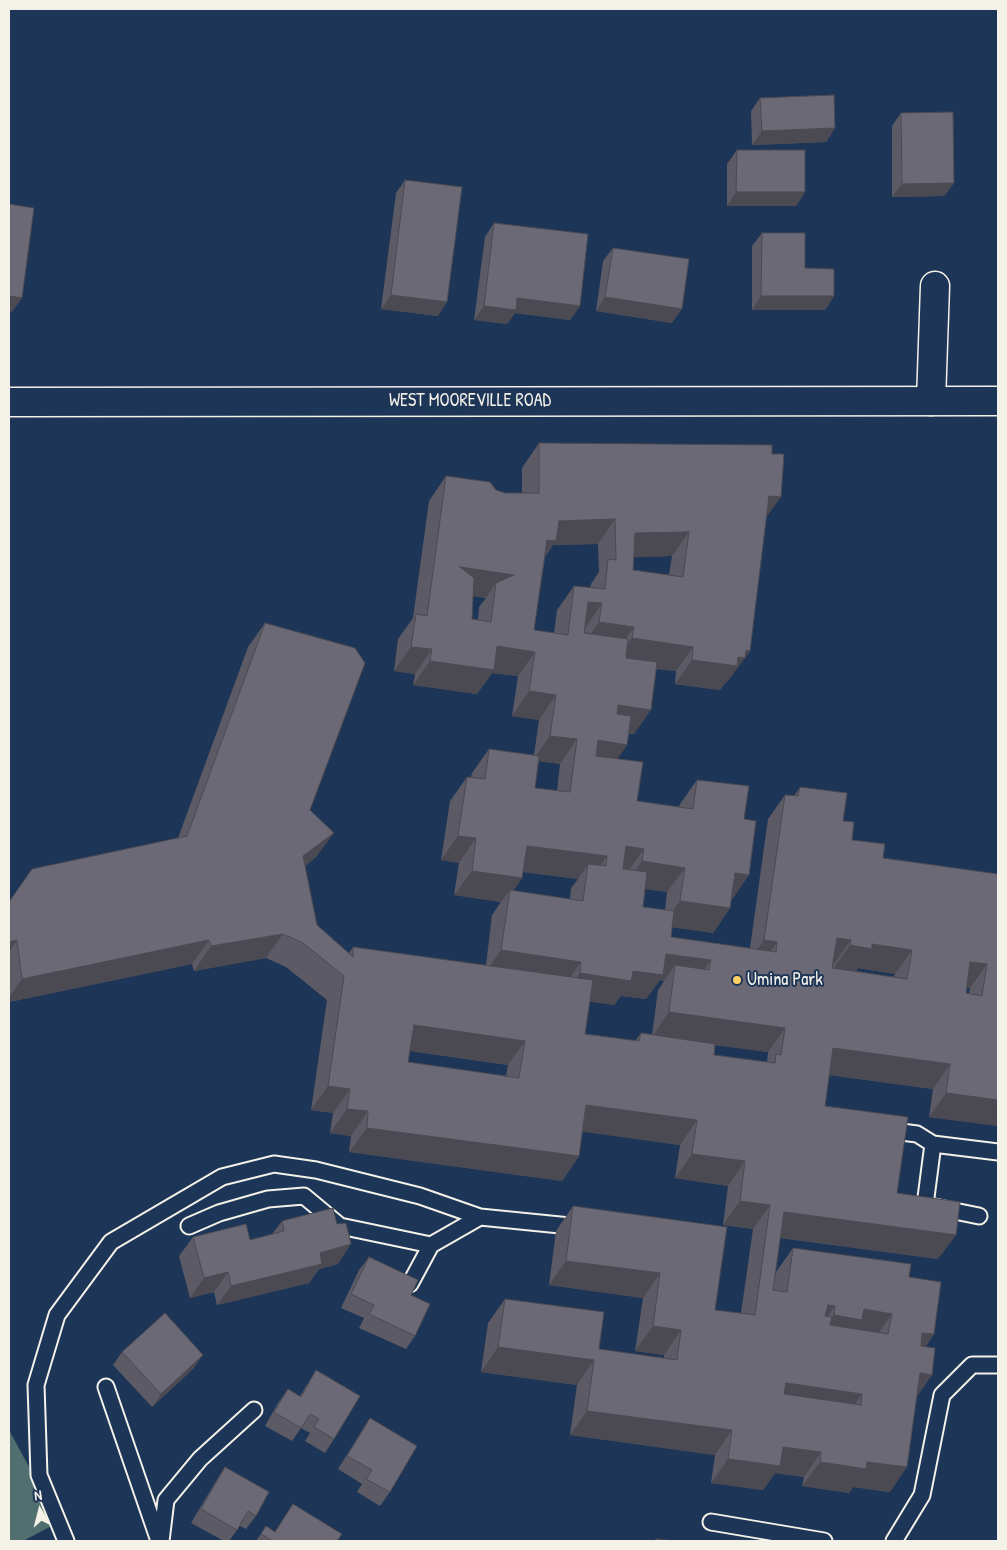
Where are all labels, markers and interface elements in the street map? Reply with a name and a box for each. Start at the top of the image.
street label: WEST MOOREVILLE ROAD [389,390,551,412]
place label: Umina Park [747,969,823,991]
marker: Umina Park [731,974,743,986]
north arrow [15,1485,65,1535]
text: N [33,1485,43,1505]

